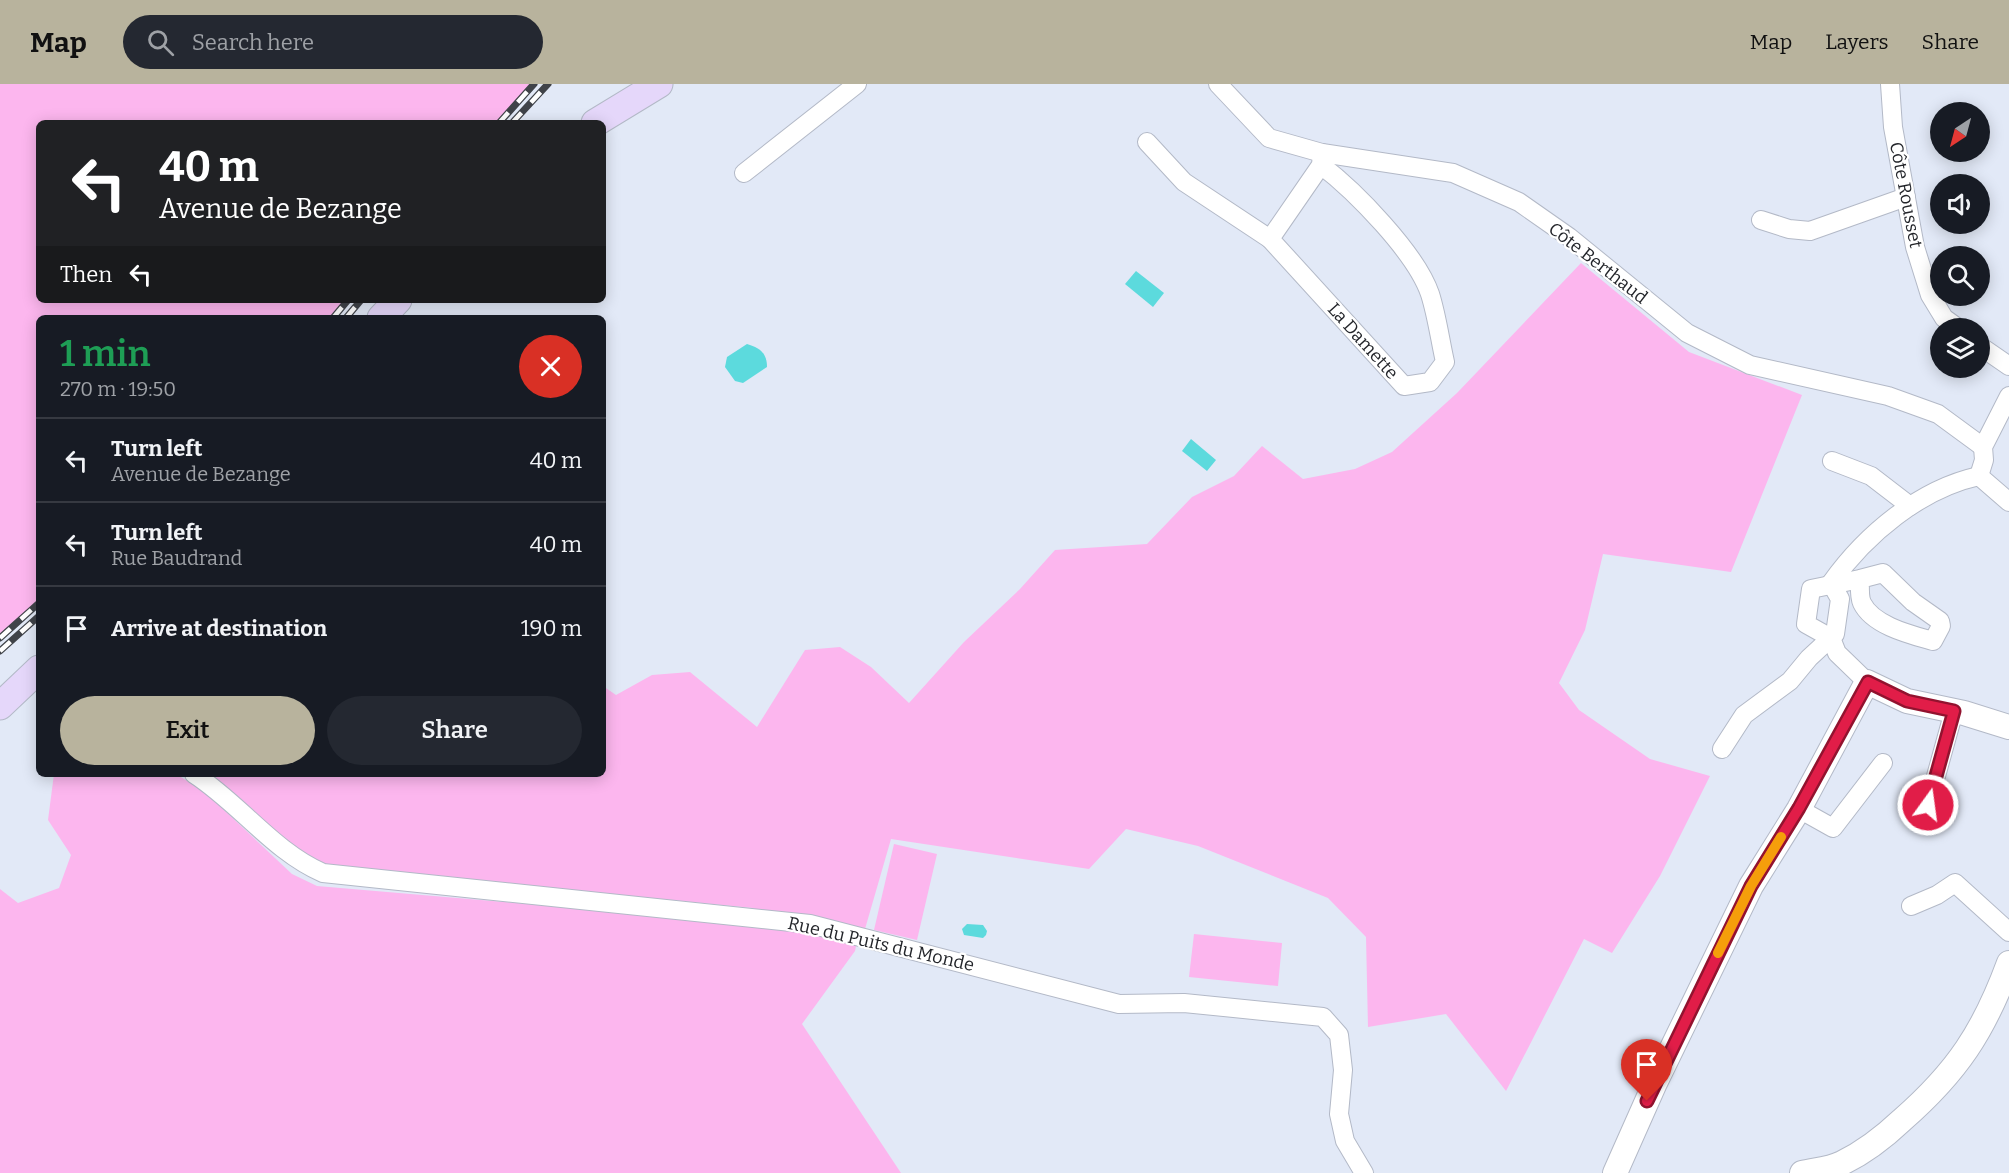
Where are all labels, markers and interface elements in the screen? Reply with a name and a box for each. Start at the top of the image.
search box [123,15,543,69]
text: Map [30,26,87,59]
icon: search [144,26,177,59]
text: Search here [192,29,314,56]
text: Map [1750,29,1792,55]
text: Layers [1825,29,1889,55]
text: Share [1922,29,1979,55]
north arrow [1930,102,1990,162]
map controls [1930,102,1990,378]
street label: Côte Rousset [1885,140,1927,250]
text: 40 m [159,142,259,192]
icon: left [60,144,138,222]
button: sound [1930,174,1990,234]
text: Avenue de Bezange [159,193,402,225]
street label: Côte Berthaud [1544,218,1652,309]
button: search [1930,246,1990,306]
icon: left [124,258,157,291]
text: Then [60,261,112,288]
street label: La Damette [1323,298,1403,384]
button: layers [1930,318,1990,378]
text: 1 min [60,332,151,376]
button: close [519,335,582,398]
text: 270 m · 19:50 [60,377,176,401]
text: Turn left [111,435,203,462]
icon: left [60,444,93,477]
text: 40 m [530,447,582,474]
text: Avenue de Bezange [111,462,291,486]
text: Turn left [111,519,203,546]
icon: left [60,528,93,561]
text: 40 m [530,531,582,558]
text: Rue Baudrand [111,546,242,570]
icon: arrive [60,612,93,645]
text: Arrive at destination [111,615,327,642]
text: 190 m [521,615,582,642]
button: Exit [60,696,315,765]
button: Share [327,696,582,765]
position arrow [1896,773,1960,837]
street label: Rue du Puits du Monde [786,912,976,976]
pin [1621,1039,1672,1101]
icon: arrive [1630,1048,1663,1081]

